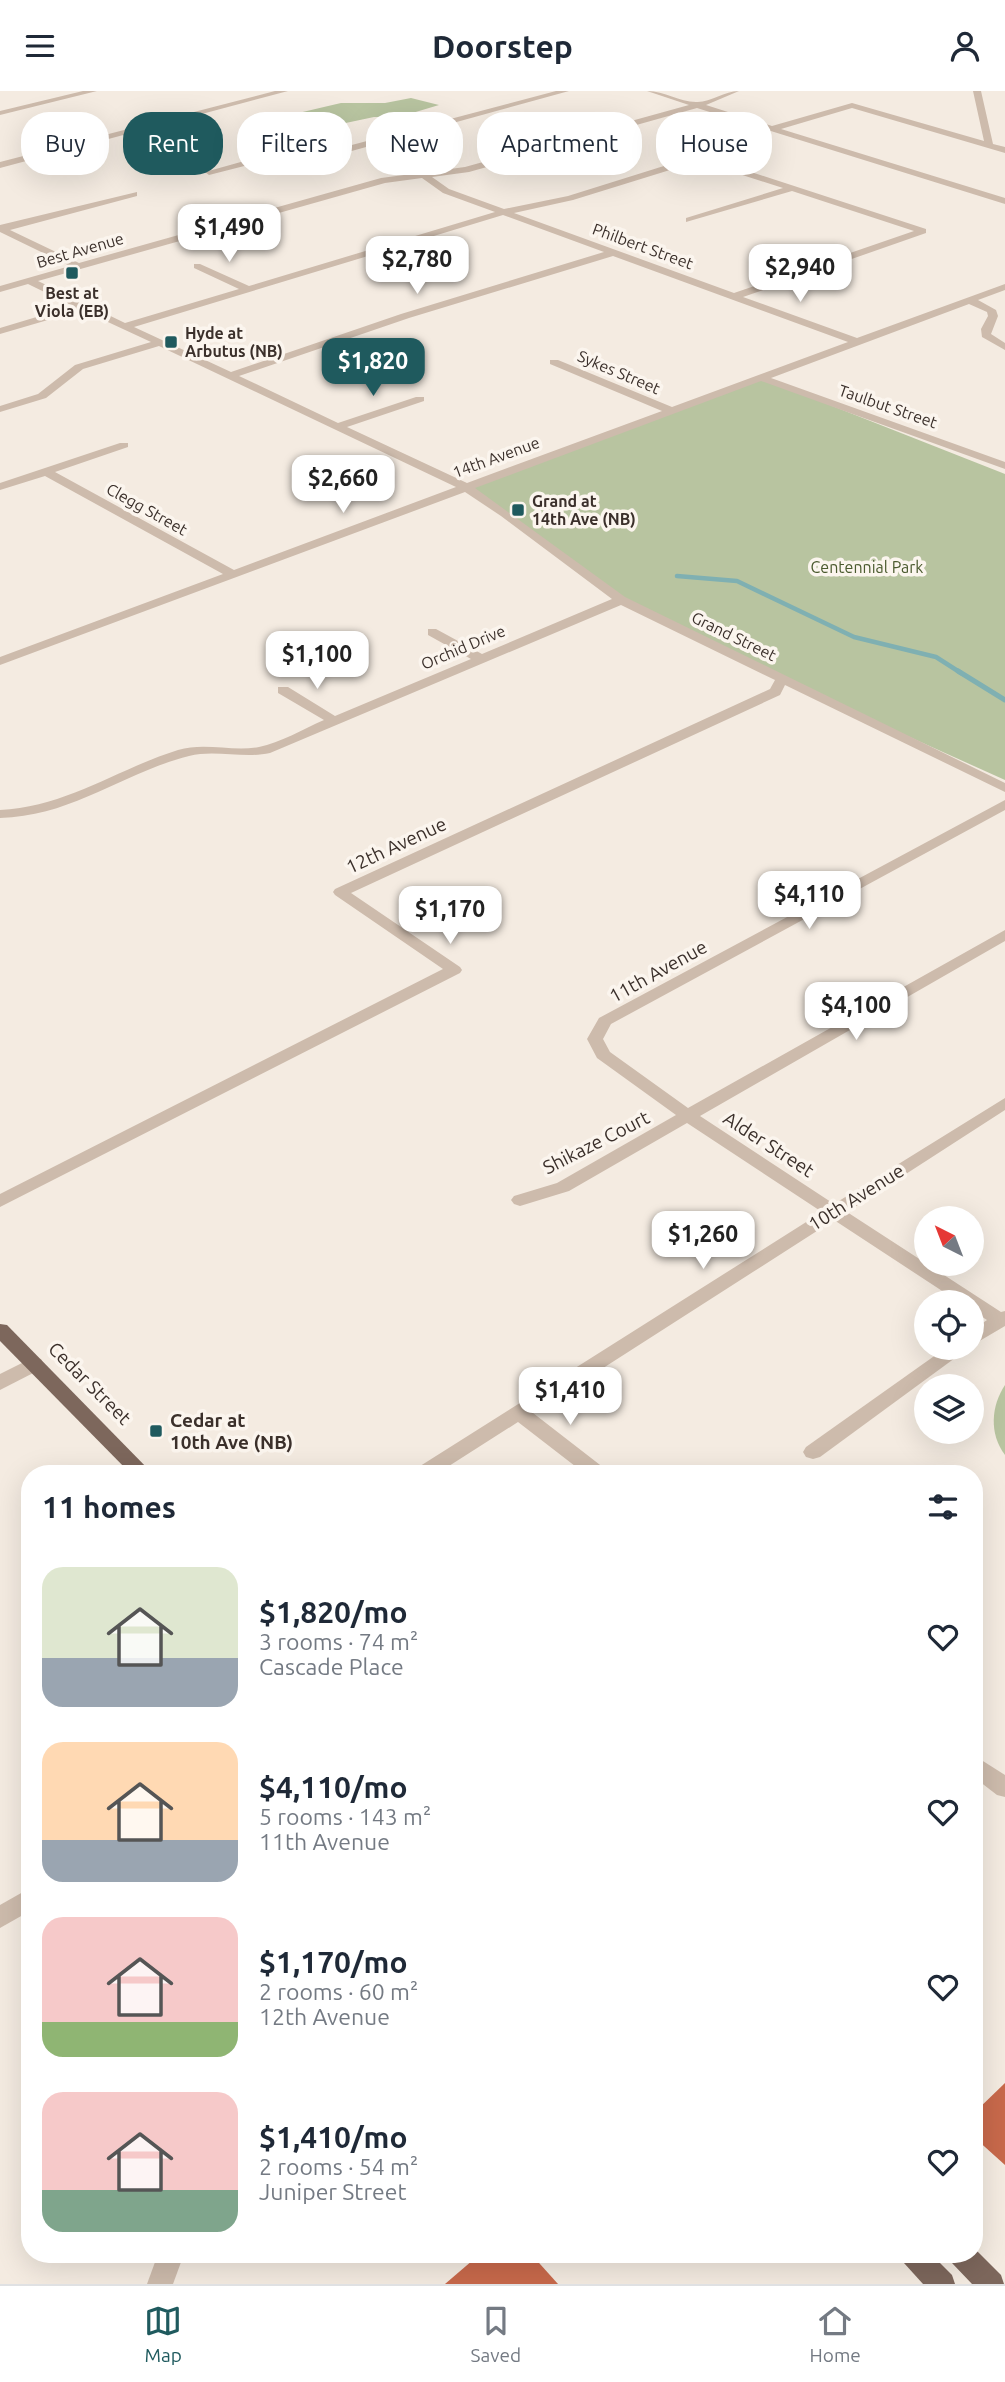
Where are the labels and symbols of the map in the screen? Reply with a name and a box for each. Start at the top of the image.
pin: $1,490 [172,205,286,264]
street label: Philbert Street [590,219,696,273]
street label: Best Avenue [34,229,126,271]
pin: $2,780 [360,237,474,296]
pin: $2,940 [743,245,857,304]
marker: Best at Viola (EB) [64,265,80,281]
place label: Best at Viola (EB) [35,284,109,321]
place label: Hyde at Arbutus (NB) [185,324,283,361]
marker: Hyde at Arbutus (NB) [163,334,179,350]
pin: $1,820 [316,338,430,398]
street label: Sykes Street [575,347,664,398]
street label: Taulbut Street [836,381,940,431]
street label: 14th Avenue [450,433,542,481]
pin: $2,660 [286,455,400,515]
street label: Clegg Street [103,479,191,539]
place label: Grand at 14th Ave (NB) [532,492,636,529]
marker: Grand at 14th Ave (NB) [510,502,526,518]
park label: Centennial Park [811,558,923,576]
street label: Grand Street [689,608,780,665]
street label: Orchid Drive [418,621,508,673]
pin: $1,100 [260,631,374,691]
street label: 12th Avenue [342,812,450,878]
pin: $4,110 [752,871,866,931]
pin: $1,170 [393,887,507,946]
street label: 11th Avenue [605,935,711,1007]
pin: $4,100 [799,983,913,1042]
street label: Shikaze Court [539,1106,653,1178]
street label: Alder Street [720,1107,819,1182]
street label: 10th Avenue [804,1159,908,1235]
north arrow [914,1206,984,1276]
pin: $1,260 [646,1211,760,1271]
street label: Cedar Street [44,1337,136,1429]
pin: $1,410 [513,1367,627,1427]
place label: Cedar at 10th Ave (NB) [170,1409,293,1453]
marker: Cedar at 10th Ave (NB) [148,1423,164,1439]

